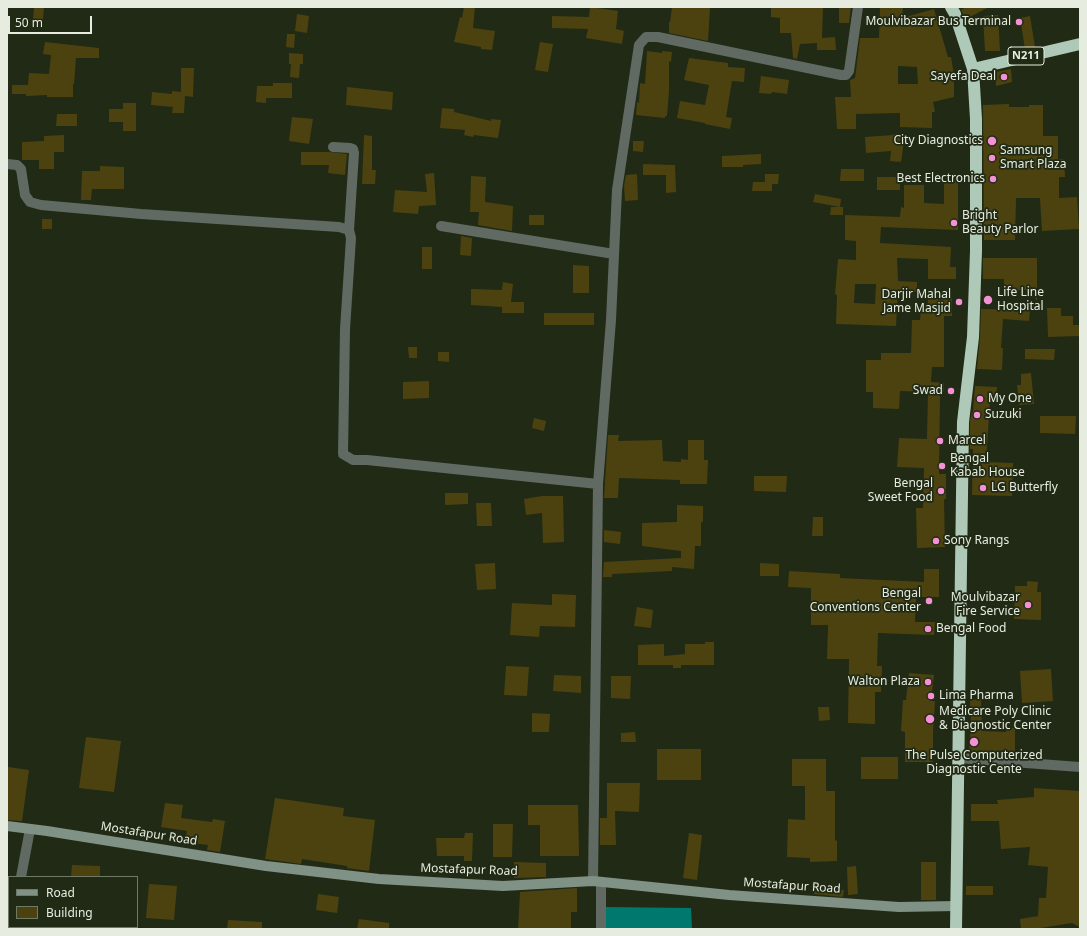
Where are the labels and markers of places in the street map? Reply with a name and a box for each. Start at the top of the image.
place label: Moulvibazar Bus Terminal [865,15,1011,29]
marker: Moulvibazar Bus Terminal [1014,17,1024,27]
place label: Sayefa Deal [930,70,996,84]
marker: Sayefa Deal [999,72,1009,82]
place label: City Diagnostics [893,134,983,148]
marker: City Diagnostics [986,135,998,147]
place label: Samsung Smart Plaza [1000,144,1066,172]
marker: Samsung Smart Plaza [987,153,997,163]
place label: Best Electronics [897,172,985,186]
marker: Best Electronics [988,174,998,184]
place label: Bright Beauty Parlor [962,209,1039,237]
marker: Bright Beauty Parlor [949,218,959,228]
place label: Life Line Hospital [997,286,1044,314]
place label: Darjir Mahal Jame Masjid [881,288,951,316]
marker: Life Line Hospital [982,294,994,306]
marker: Darjir Mahal Jame Masjid [954,297,964,307]
place label: Swad [913,384,943,398]
marker: Swad [946,386,956,396]
place label: My One [988,392,1032,406]
marker: My One [975,394,985,404]
place label: Suzuki [985,408,1022,422]
marker: Suzuki [972,410,982,420]
place label: Marcel [948,434,986,448]
marker: Marcel [935,436,945,446]
place label: Bengal Kabab House [950,452,1025,480]
marker: Bengal Kabab House [937,461,947,471]
place label: Bengal Sweet Food [868,477,933,505]
place label: LG Butterfly [991,481,1058,495]
marker: LG Butterfly [978,483,988,493]
marker: Bengal Sweet Food [936,486,946,496]
place label: Sony Rangs [944,534,1009,548]
marker: Sony Rangs [931,536,941,546]
place label: Bengal Conventions Center [810,587,921,615]
place label: Moulvibazar Fire Service [951,591,1020,619]
marker: Bengal Conventions Center [924,596,934,606]
marker: Moulvibazar Fire Service [1023,600,1033,610]
place label: Bengal Food [936,622,1006,636]
marker: Bengal Food [923,624,933,634]
place label: Walton Plaza [848,675,920,689]
marker: Walton Plaza [923,677,933,687]
place label: Lima Pharma [939,689,1014,703]
marker: Lima Pharma [926,691,936,701]
place label: Medicare Poly Clinic & Diagnostic Center [939,705,1051,733]
marker: Medicare Poly Clinic & Diagnostic Center [924,713,936,725]
marker: The Pulse Computerized Diagnostic Cente [968,736,980,748]
place label: The Pulse Computerized Diagnostic Cente [905,749,1043,777]

